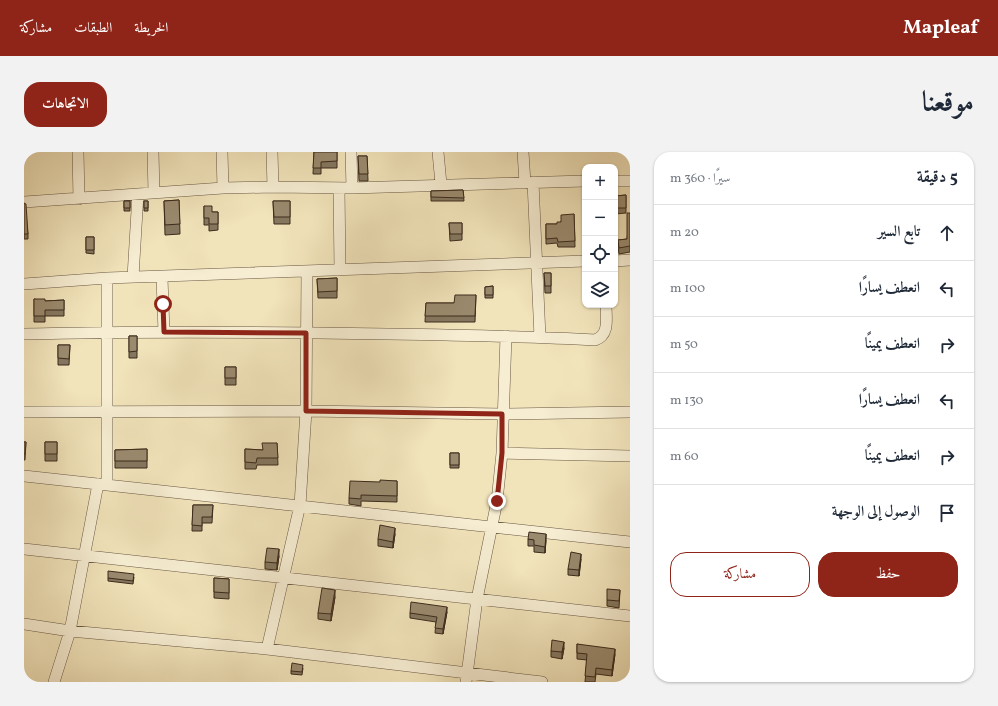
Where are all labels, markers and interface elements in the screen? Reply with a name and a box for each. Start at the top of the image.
text: Mapleaf [903,15,978,41]
text: مشاركة [20,19,52,38]
text: الطبقات [74,19,112,38]
text: الخريطة [134,19,168,38]
button: الاتجاهات [24,82,107,127]
text: موقعنا [922,84,974,123]
map controls [582,164,618,308]
button: + [582,164,618,200]
text: 5 دقيقة [917,166,958,189]
text: سيرًا · 360 m [670,170,730,188]
button: − [582,200,618,236]
text: تابع السير [878,222,920,243]
icon: ahead [936,222,958,244]
text: 20 m [670,224,699,242]
button: locate [582,236,618,272]
button: layers [582,272,618,308]
text: انعطف يسارًا [859,278,920,299]
icon: left [936,278,958,300]
text: 100 m [670,280,705,298]
route start [154,295,172,313]
text: انعطف يمينًا [865,334,920,355]
icon: right [936,334,958,356]
text: 50 m [670,336,698,354]
text: انعطف يسارًا [859,390,920,411]
icon: left [936,390,958,412]
text: 130 m [670,392,703,410]
text: انعطف يمينًا [865,446,920,467]
icon: right [936,446,958,468]
text: 60 m [670,448,699,466]
route end [488,492,506,510]
text: الوصول إلى الوجهة [832,502,920,523]
icon: arrive [936,502,958,524]
button: مشاركة [670,552,810,597]
button: حفظ [818,552,958,597]

